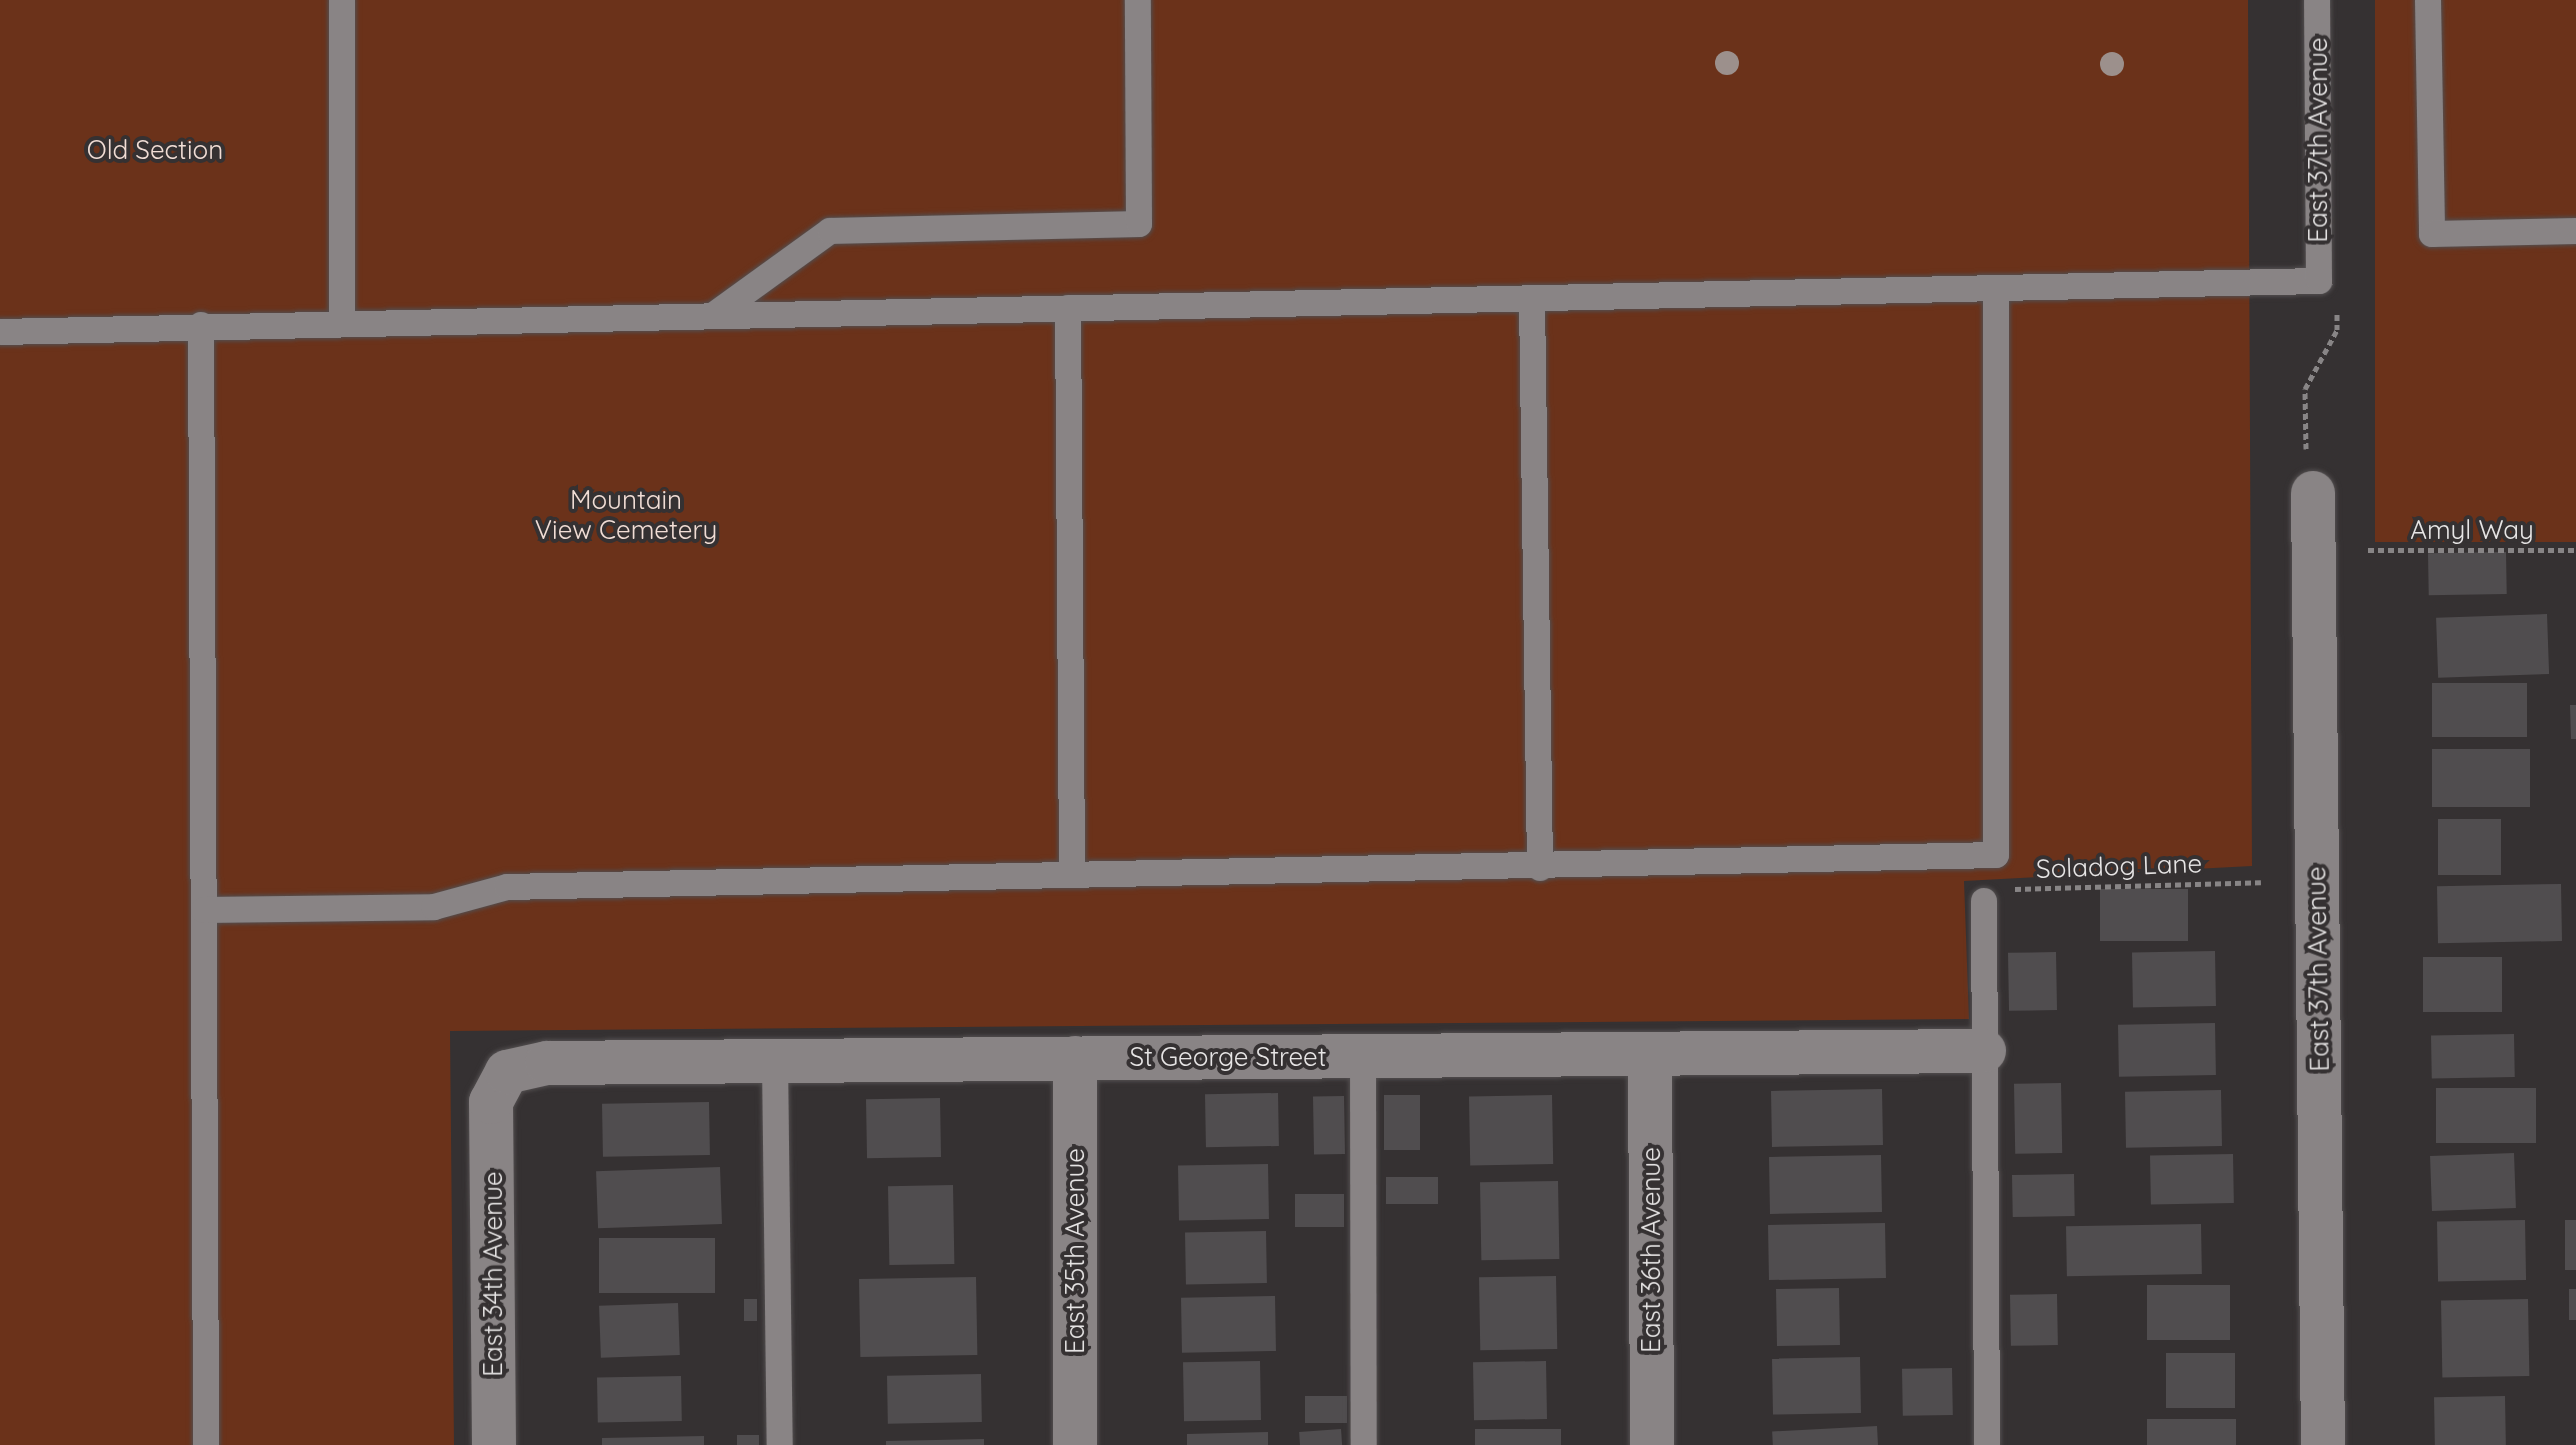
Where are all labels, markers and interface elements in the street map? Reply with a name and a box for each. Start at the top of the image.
street label: East 37th Avenue [2302,37,2334,243]
park label: Old Section [87,134,223,166]
park label: Mountain View Cemetery [535,484,717,546]
street label: Amyl Way [2410,514,2534,546]
street label: Soladog Lane [2035,848,2203,884]
street label: East 37th Avenue [2301,866,2335,1072]
street label: St George Street [1129,1041,1327,1073]
street label: East 36th Avenue [1635,1147,1667,1353]
street label: East 35th Avenue [1059,1148,1091,1354]
street label: East 34th Avenue [477,1171,509,1377]

